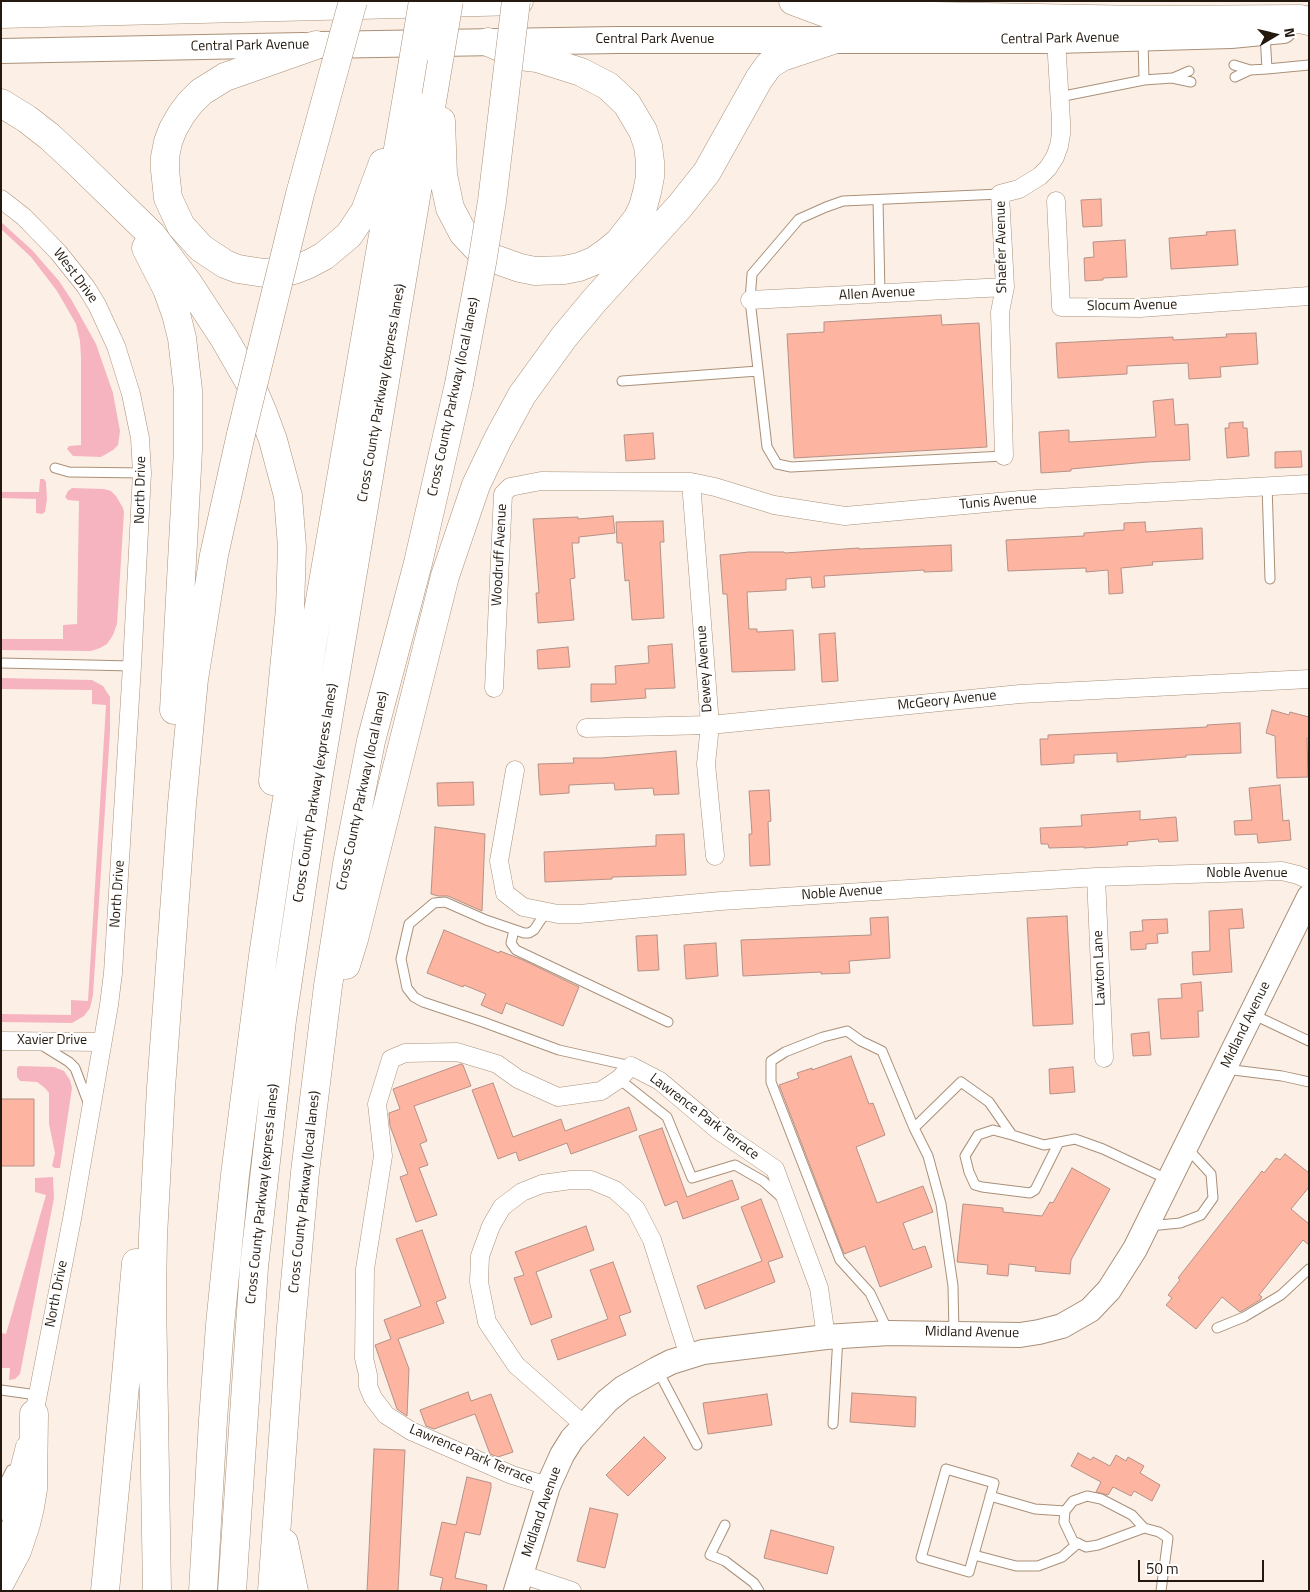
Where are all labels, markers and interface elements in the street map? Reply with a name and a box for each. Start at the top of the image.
north arrow [1250,10,1300,60]
text: N [1279,26,1301,39]
street label: Central Park Avenue [1000,30,1120,48]
street label: Central Park Avenue [596,32,714,48]
street label: Central Park Avenue [190,37,310,55]
street label: Shaefer Avenue [993,201,1011,293]
street label: West Drive [49,245,101,307]
street label: Cross County Parkway (express lanes) [354,282,410,504]
street label: Allen Avenue [838,284,916,304]
street label: Cross County Parkway (local lanes) [425,296,483,498]
street label: Slocum Avenue [1087,297,1177,315]
street label: North Drive [132,456,150,524]
street label: Tunis Avenue [959,490,1037,514]
street label: Woodruff Avenue [489,503,511,607]
street label: Dewey Avenue [694,625,716,713]
street label: Cross County Parkway (express lanes) [290,682,342,904]
street label: McGeory Avenue [897,687,997,715]
street label: Cross County Parkway (local lanes) [334,690,392,892]
street label: North Drive [107,860,129,928]
street label: Noble Avenue [1206,866,1288,882]
street label: Noble Avenue [801,882,883,904]
street label: Lawton Lane [1090,930,1110,1006]
street label: Midland Avenue [1218,979,1274,1071]
street label: Xavier Drive [17,1033,87,1049]
street label: Lawrence Park Terrace [646,1070,762,1164]
street label: Cross County Parkway (express lanes) [243,1083,283,1305]
street label: Cross County Parkway (local lanes) [286,1090,324,1294]
street label: North Drive [42,1259,72,1329]
street label: Midland Avenue [925,1324,1019,1342]
street label: Lawrence Park Terrace [407,1421,535,1489]
street label: Midland Avenue [519,1465,565,1559]
scale bar [1140,1550,1266,1582]
text: 50 m [1146,1557,1179,1580]

